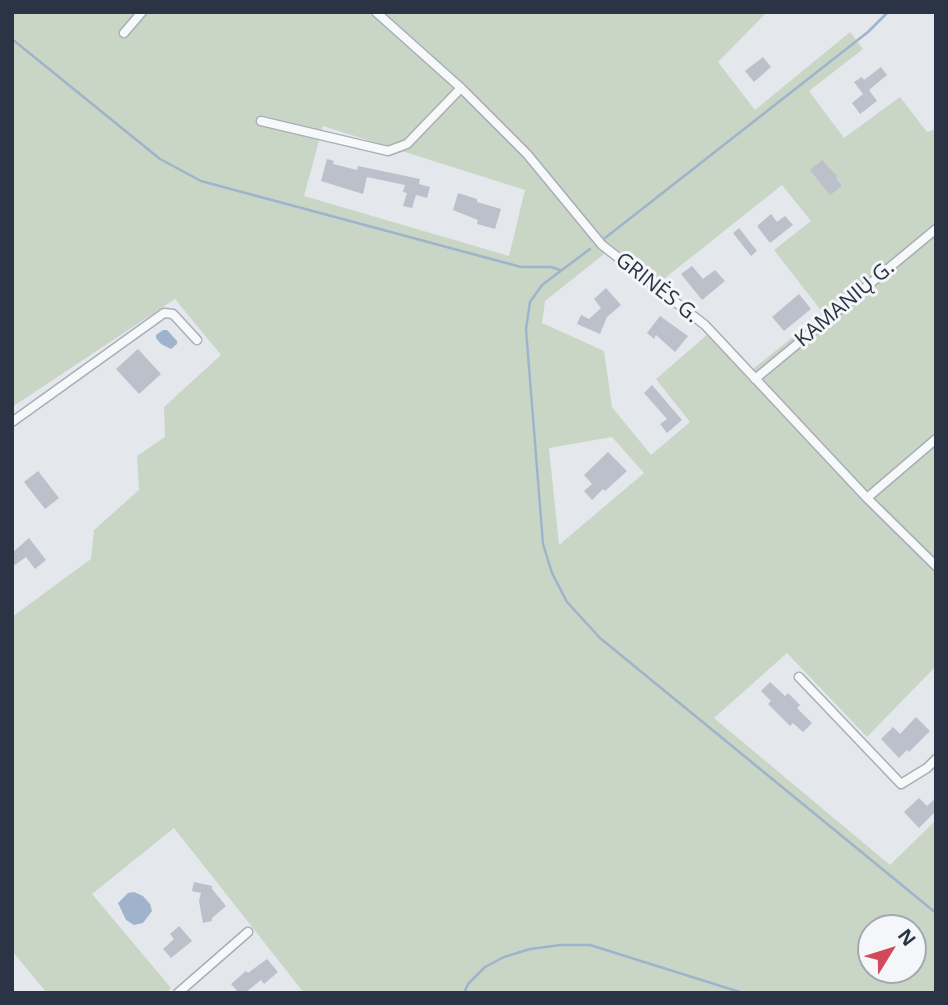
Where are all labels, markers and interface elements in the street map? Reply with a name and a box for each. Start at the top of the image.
street label: GRINĖS G. [610,247,704,329]
street label: KAMANIŲ G. [790,255,900,353]
north arrow [857,914,927,984]
text: N [892,923,922,951]

